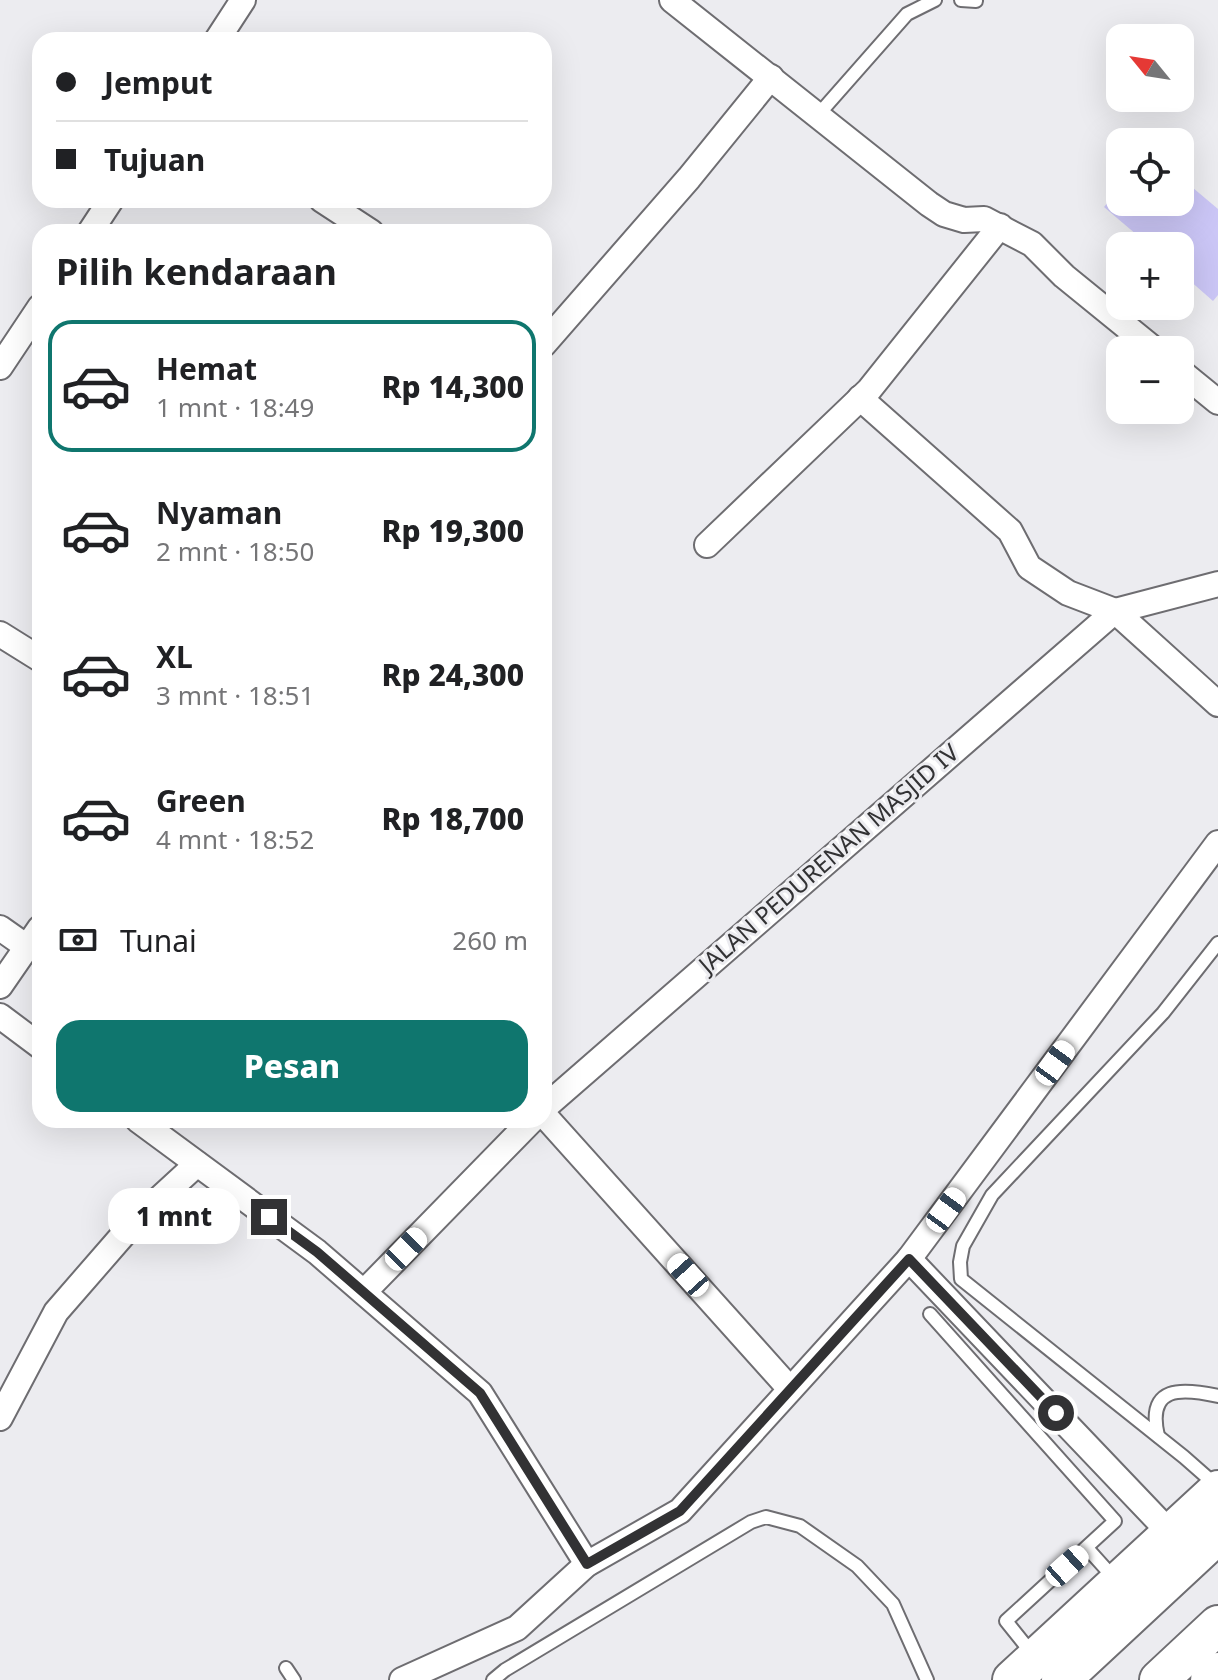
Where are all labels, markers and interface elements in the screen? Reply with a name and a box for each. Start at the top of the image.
north arrow [1106,24,1194,112]
map controls [1106,24,1194,424]
text: Jemput [104,62,213,103]
button: locate [1106,128,1194,216]
text: Tujuan [104,139,205,180]
button: + [1106,232,1194,320]
text: Pilih kendaraan [56,247,337,296]
button: − [1106,336,1194,424]
text: Hemat [156,348,257,389]
icon: car [60,350,132,422]
text: Rp 14,300 [382,366,524,407]
text: 1 mnt · 18:49 [156,389,314,425]
text: Nyaman [156,492,282,533]
icon: car [60,494,132,566]
text: Rp 19,300 [382,510,524,551]
text: 2 mnt · 18:50 [156,533,314,569]
text: XL [156,636,193,677]
icon: car [60,638,132,710]
text: Rp 24,300 [382,654,524,695]
text: 3 mnt · 18:51 [156,677,314,713]
street label: JALAN PEDURENAN MASJID IV [689,735,966,981]
text: Green [156,780,246,821]
icon: car [60,782,132,854]
text: Rp 18,700 [382,798,524,839]
text: 4 mnt · 18:52 [156,821,314,857]
icon: cash [56,918,100,962]
text: Tunai [120,920,197,961]
text: 260 m [452,922,528,958]
button: Pesan [56,1020,528,1112]
car [1031,1037,1079,1089]
car [922,1184,970,1236]
callout: 1 mnt [109,1189,241,1245]
text: 1 mnt [136,1198,212,1234]
route end [251,1199,287,1235]
car [381,1223,431,1275]
car [663,1249,713,1301]
route start [1038,1395,1074,1431]
car [1041,1541,1093,1591]

